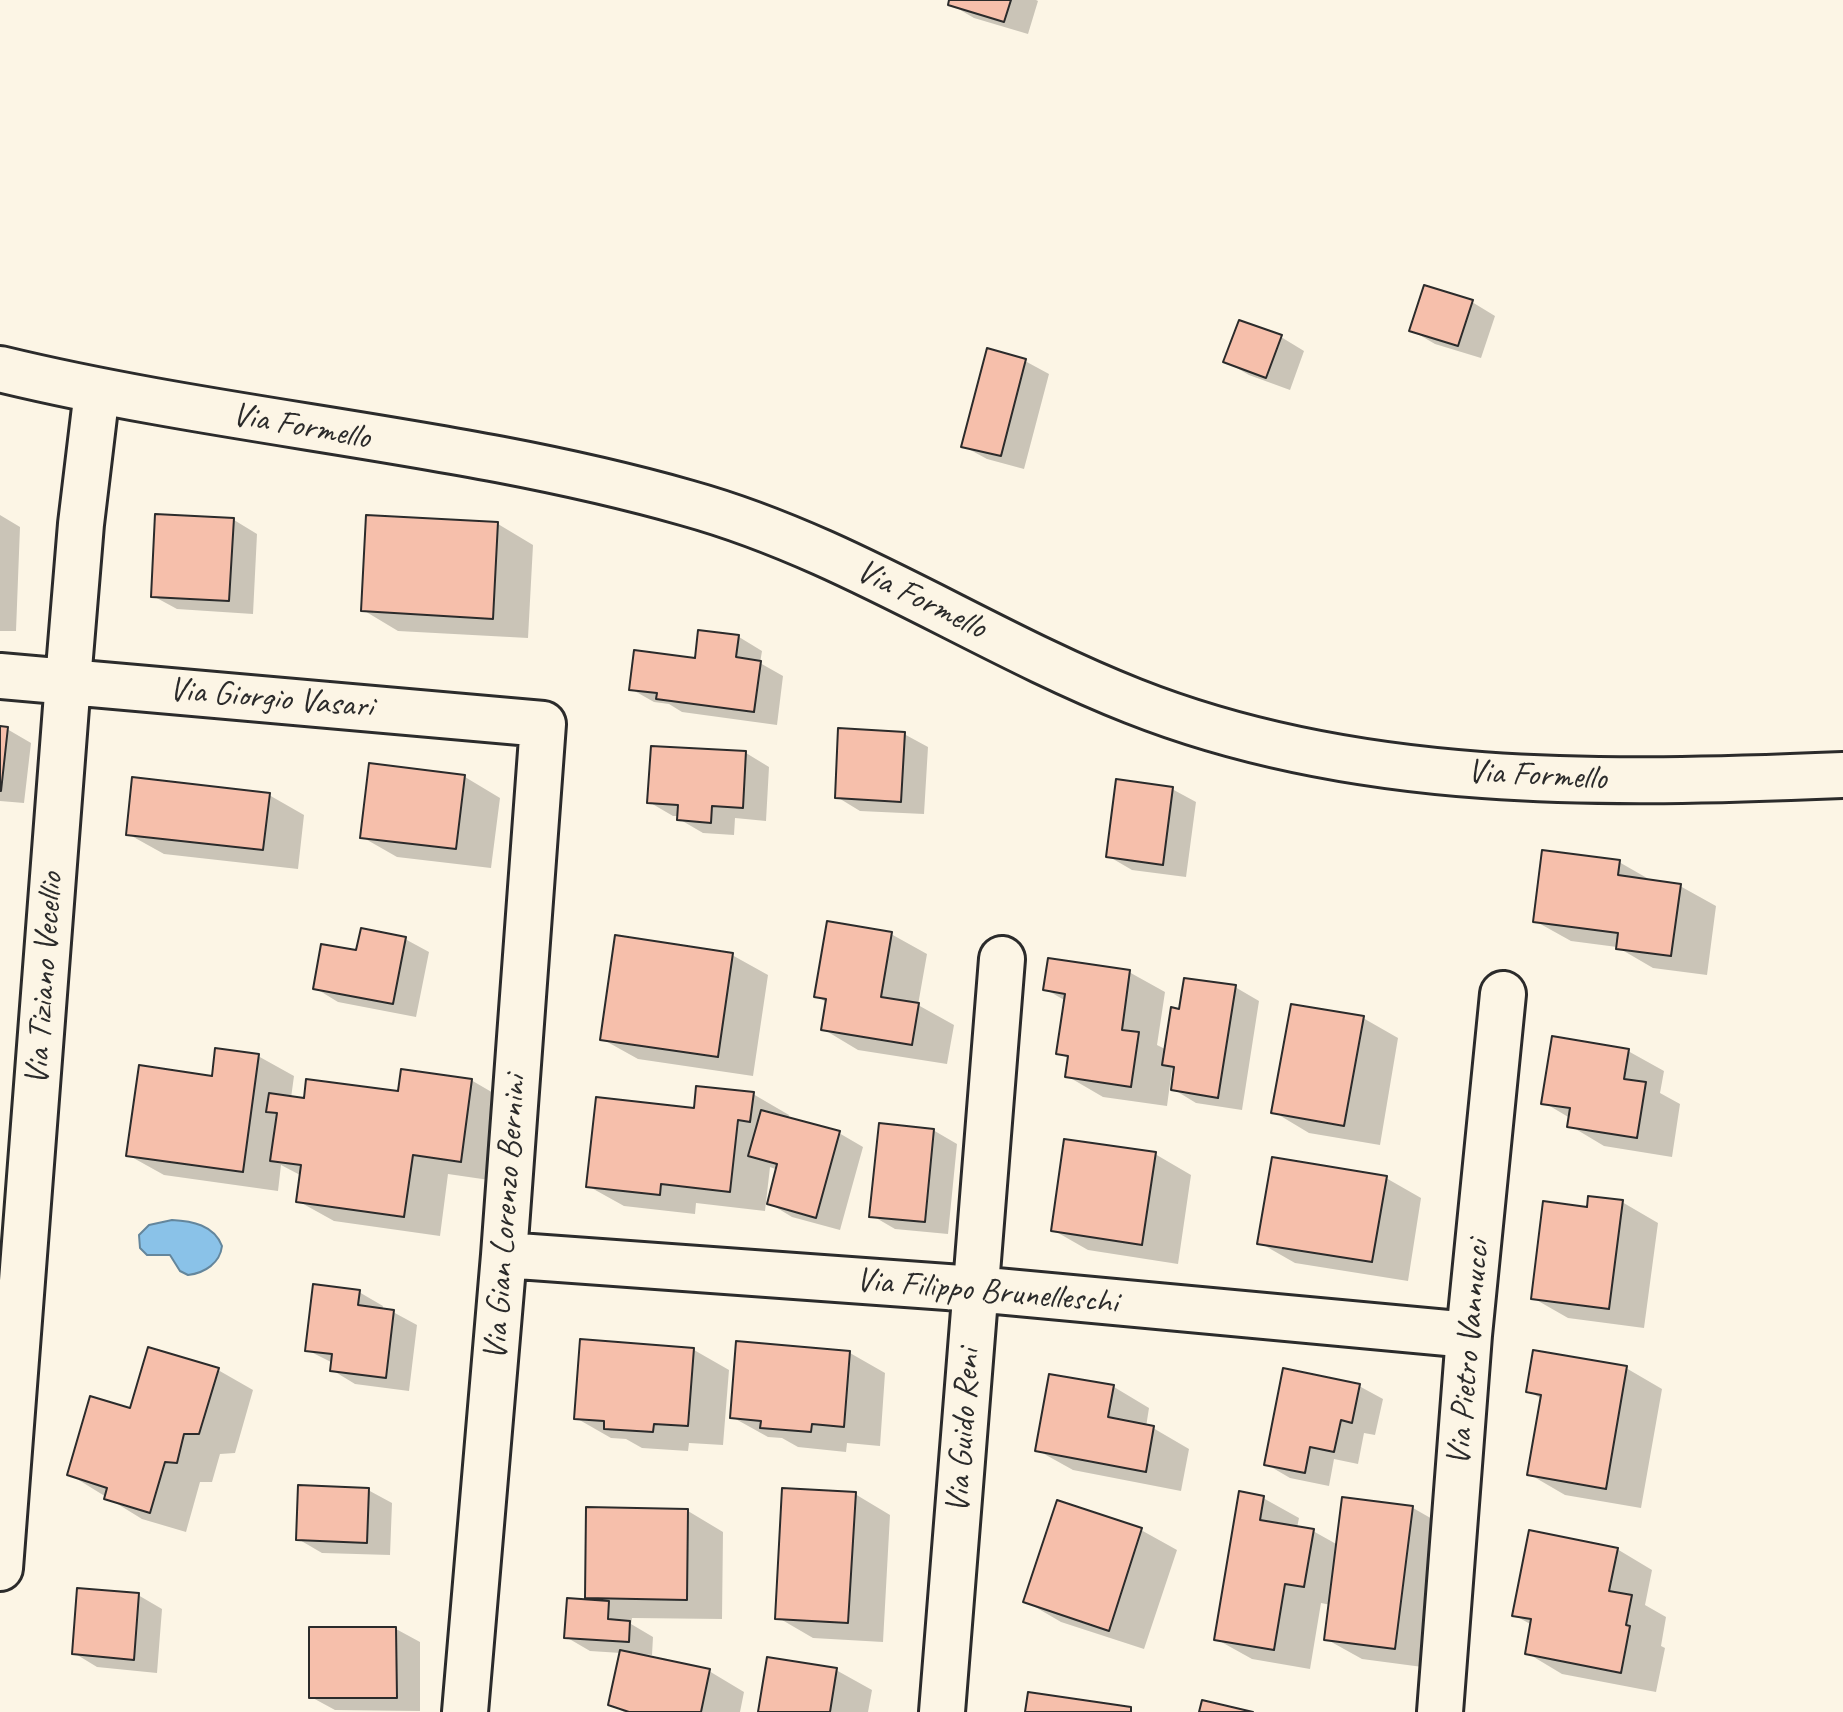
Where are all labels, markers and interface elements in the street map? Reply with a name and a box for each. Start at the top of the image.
street label: Via Formello [229,395,373,459]
street label: Via Formello [849,551,993,649]
street label: Via Giorgio Vasari [167,670,375,728]
street label: Via Formello [1466,752,1608,800]
street label: Via Tiziano Vecellio [17,871,73,1087]
street label: Via Gian Lorenzo Bernini [476,1074,536,1362]
street label: Via Pietro Vannucci [1439,1239,1499,1467]
street label: Via Filippo Brunelleschi [854,1260,1120,1324]
street label: Via Guido Reni [938,1347,990,1515]

